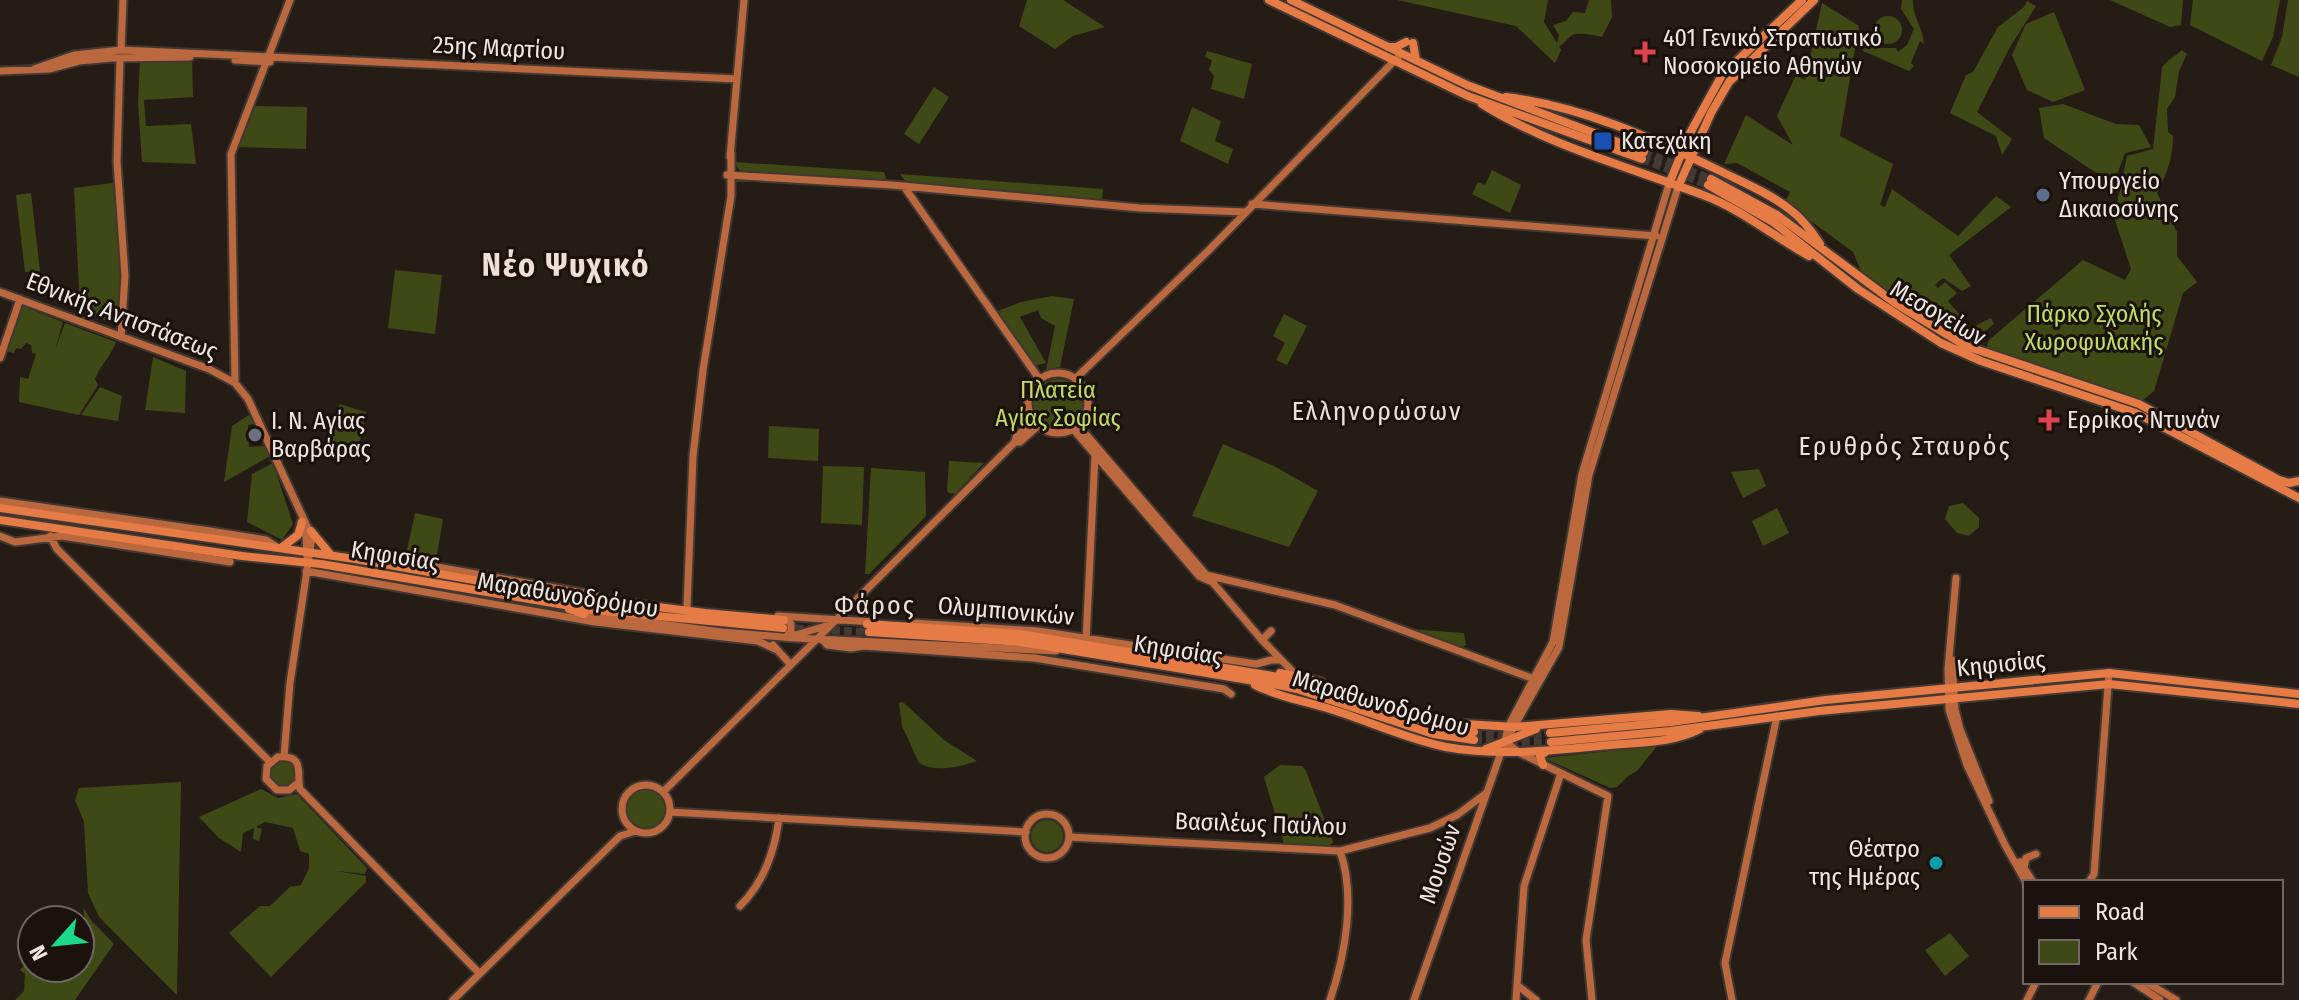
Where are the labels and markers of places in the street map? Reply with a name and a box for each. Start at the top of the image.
place label: 401 Γενικό Στρατιωτικό Νοσοκομείο Αθηνών [1663,24,1882,80]
marker: 401 Γενικό Στρατιωτικό Νοσοκομείο Αθηνών [1634,41,1656,63]
place label: Κατεχάκη [1621,127,1712,155]
marker: Κατεχάκη [1592,130,1614,152]
place label: Υπουργείο Δικαιοσύνης [2059,167,2179,223]
marker: Υπουργείο Δικαιοσύνης [2034,186,2052,204]
place label: Ερρίκος Ντυνάν [2067,406,2220,434]
place label: Ι. Ν. Αγίας Βαρβάρας [271,407,371,463]
marker: Ερρίκος Ντυνάν [2038,409,2060,431]
marker: Ι. Ν. Αγίας Βαρβάρας [246,426,264,444]
place label: Θέατρο της Ημέρας [1808,835,1920,891]
marker: Θέατρο της Ημέρας [1927,854,1945,872]

